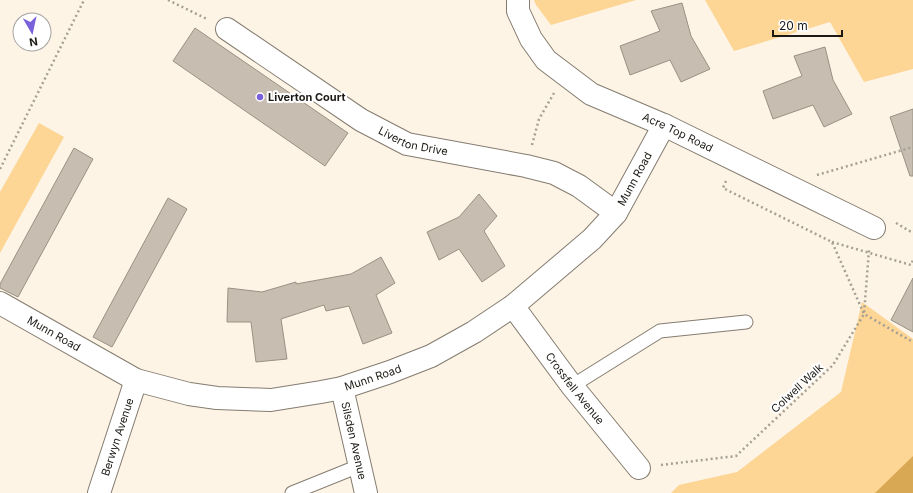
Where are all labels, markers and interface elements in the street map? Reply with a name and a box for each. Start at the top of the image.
north arrow [12,12,52,52]
scale bar [773,12,842,38]
text: 20 m [779,18,808,33]
text: N [28,34,39,49]
place label: Liverton Court [268,90,345,104]
marker: Liverton Court [255,92,265,102]
street label: Acre Top Road [640,110,716,155]
street label: Liverton Drive [376,123,449,158]
street label: Munn Road [614,150,655,208]
street label: Munn Road [25,313,83,354]
street label: Crossfell Avenue [543,350,607,427]
street label: Colwell Walk [768,360,826,416]
street label: Munn Road [343,361,403,394]
street label: Berwyn Avenue [98,396,137,478]
street label: Silsden Avenue [338,400,370,481]

